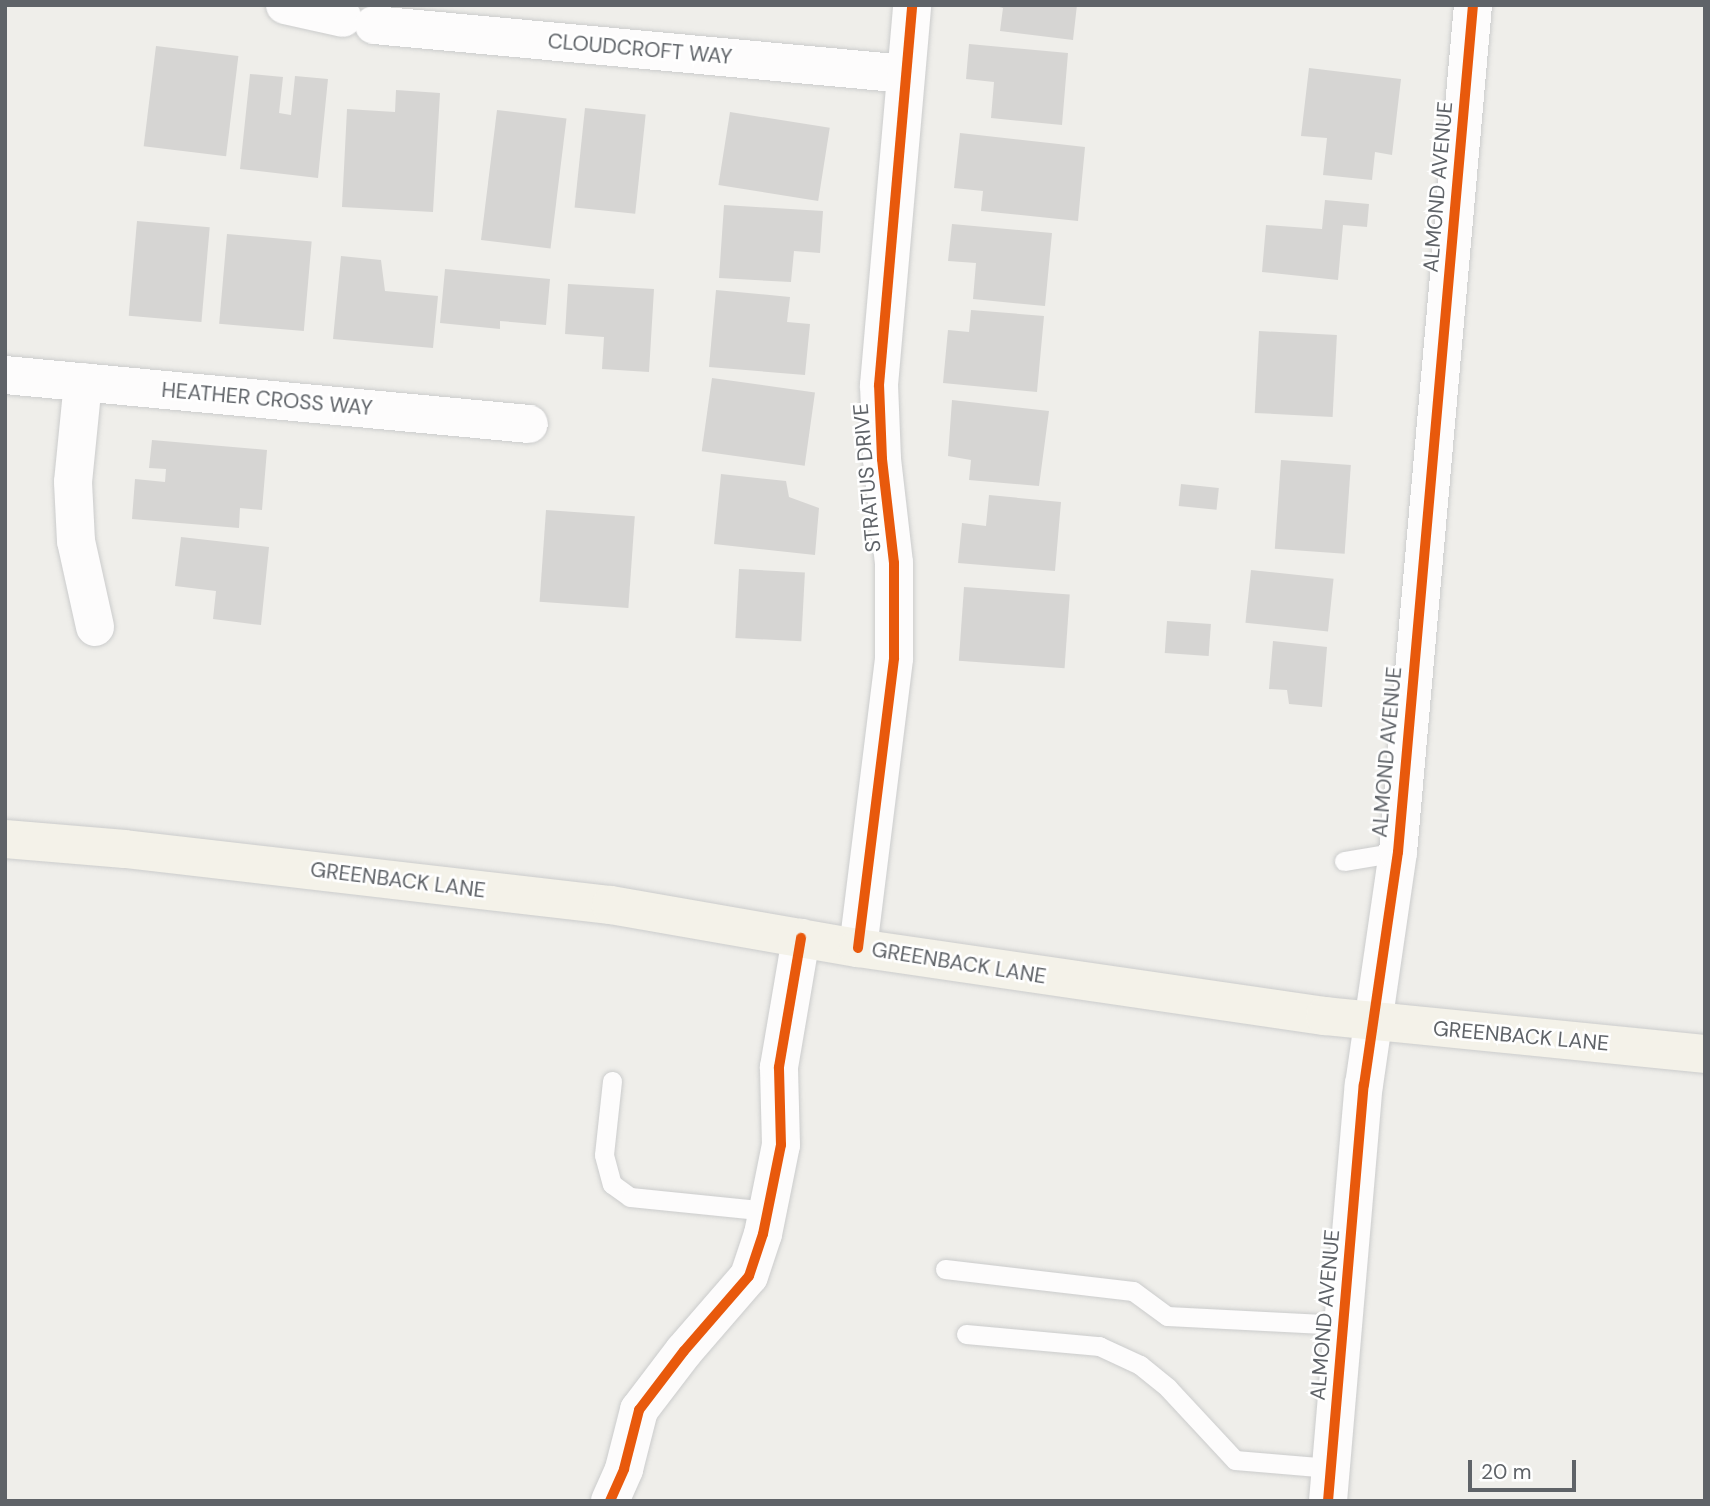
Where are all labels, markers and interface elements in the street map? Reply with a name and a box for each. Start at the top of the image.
street label: CLOUDCROFT WAY [547,28,733,70]
street label: ALMOND AVENUE [1418,101,1458,273]
street label: HEATHER CROSS WAY [160,377,374,421]
street label: STRATUS DRIVE [848,402,886,554]
street label: ALMOND AVENUE [1367,666,1407,838]
street label: GREENBACK LANE [309,857,487,903]
street label: GREENBACK LANE [870,937,1048,989]
street label: GREENBACK LANE [1432,1016,1610,1056]
street label: ALMOND AVENUE [1305,1229,1345,1401]
scale bar [1472,1446,1580,1490]
text: 20 m [1481,1458,1532,1486]

